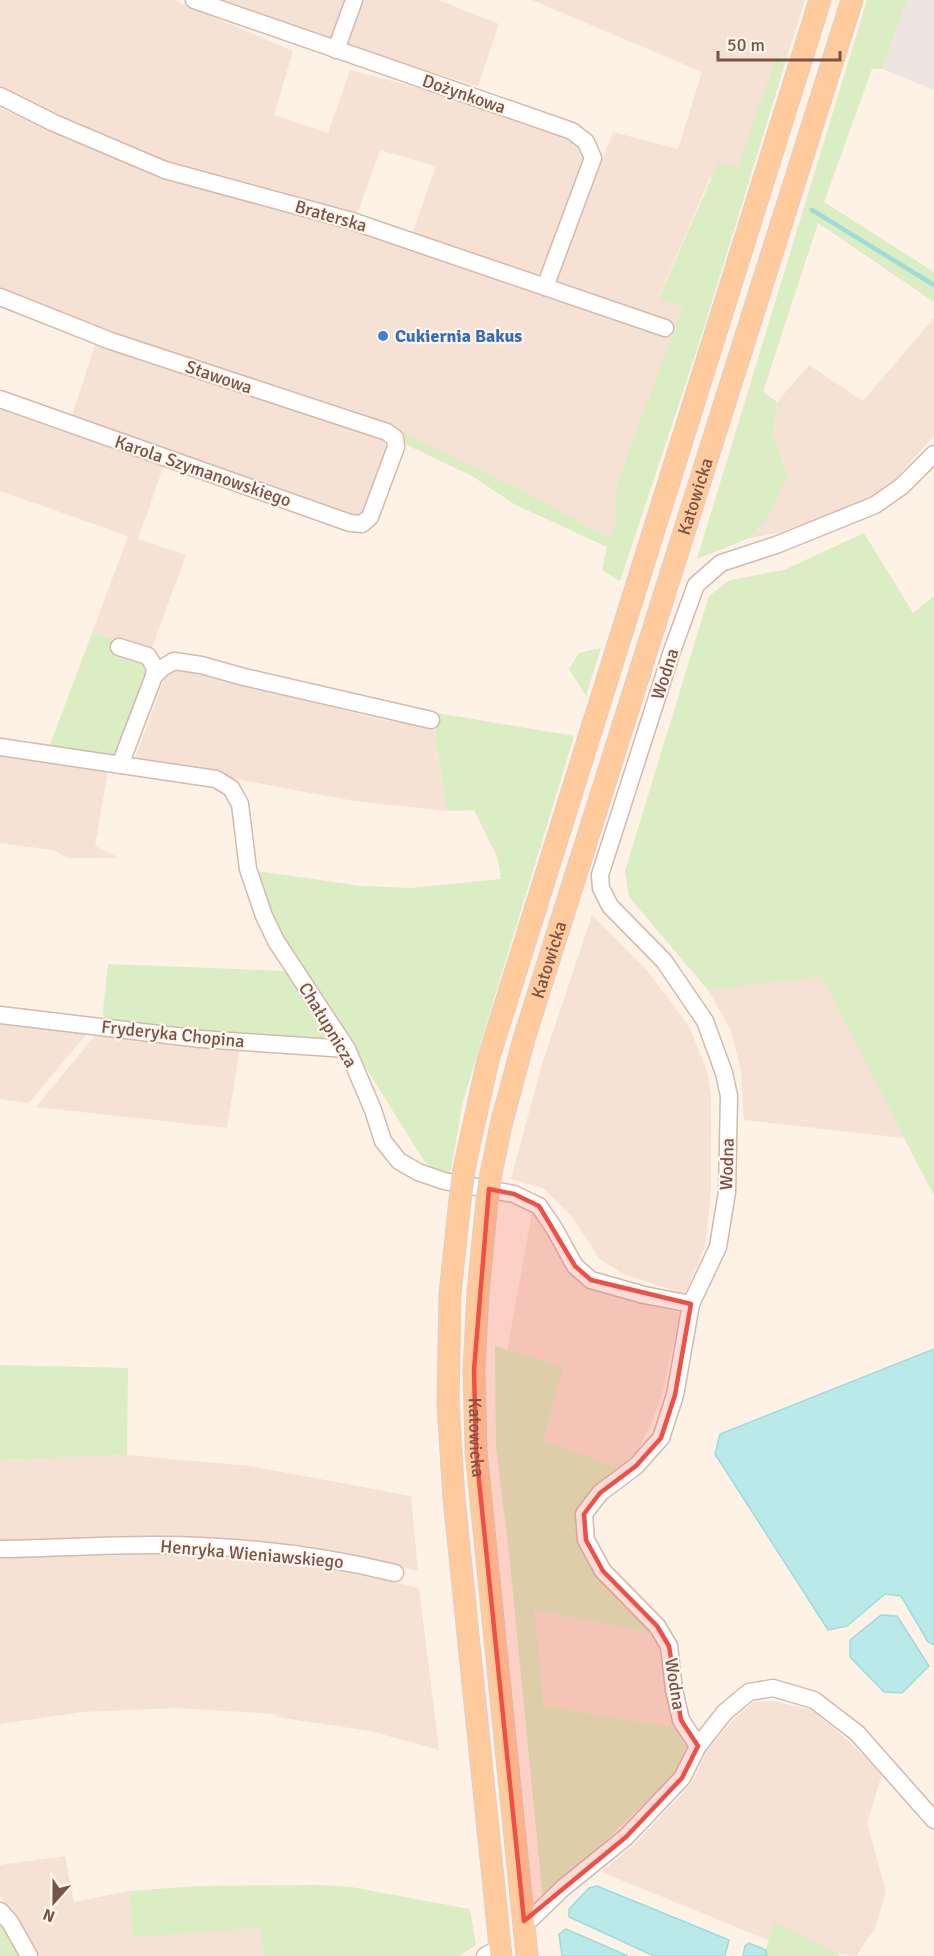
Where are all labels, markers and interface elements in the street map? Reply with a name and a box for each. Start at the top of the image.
scale bar [718,24,840,62]
text: 50 m [727,34,765,56]
street label: Dożynkowa [419,69,509,119]
street label: Braterska [292,195,370,237]
place label: Cukiernia Bakus [395,325,522,347]
marker: Cukiernia Bakus [376,329,390,343]
street label: Stawowa [183,355,255,399]
street label: Karola Szymanowskiego [112,430,294,512]
street label: Katowicka [673,455,718,538]
street label: Wodna [646,646,684,702]
street label: Katowicka [526,919,571,1001]
street label: Chałupnicza [294,978,362,1072]
street label: Fryderyka Chopina [100,1016,246,1052]
street label: Wodna [715,1137,739,1191]
street label: Katowicka [464,1397,490,1478]
street label: Henryka Wieniawskiego [159,1535,345,1573]
street label: Wodna [660,1656,690,1712]
north arrow [24,1872,84,1932]
text: N [40,1904,58,1926]

